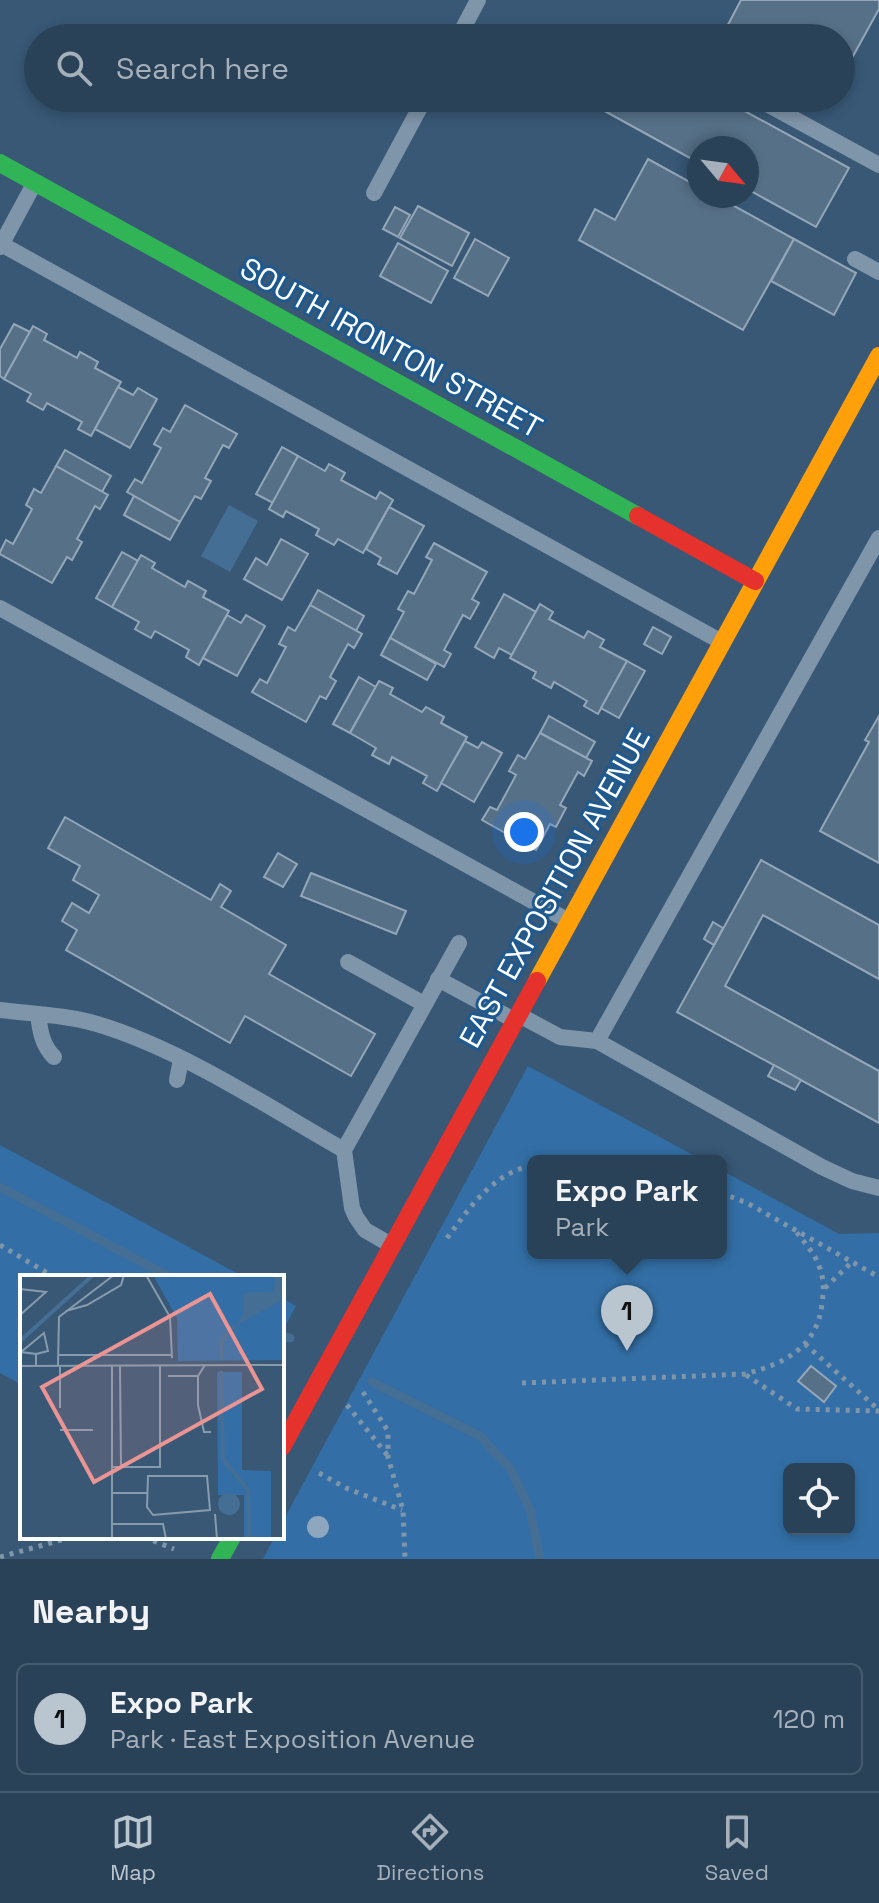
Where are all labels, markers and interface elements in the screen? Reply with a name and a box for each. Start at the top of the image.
search box [24,24,855,112]
icon: search [52,46,96,90]
text: Search here [116,49,289,88]
north arrow [687,136,759,208]
street label: SOUTH IRONTON STREET [233,248,549,447]
street label: EAST EXPOSITION AVENUE [450,721,659,1054]
your location [504,812,544,852]
popup [527,1155,727,1259]
text: Expo Park [555,1171,699,1210]
text: Park [555,1210,609,1244]
inset map [20,1275,284,1539]
pin: 1 [601,1285,653,1351]
map controls [783,1463,855,1535]
button: locate [783,1463,855,1535]
text: Nearby [32,1590,150,1633]
text: Expo Park [110,1683,253,1722]
text: 1 [54,1702,66,1736]
text: 120 m [773,1702,845,1736]
text: Park · East Exposition Avenue [110,1722,475,1756]
tab: Map [110,1810,156,1886]
tab: Directions [376,1810,484,1886]
tab: Saved [705,1810,769,1886]

